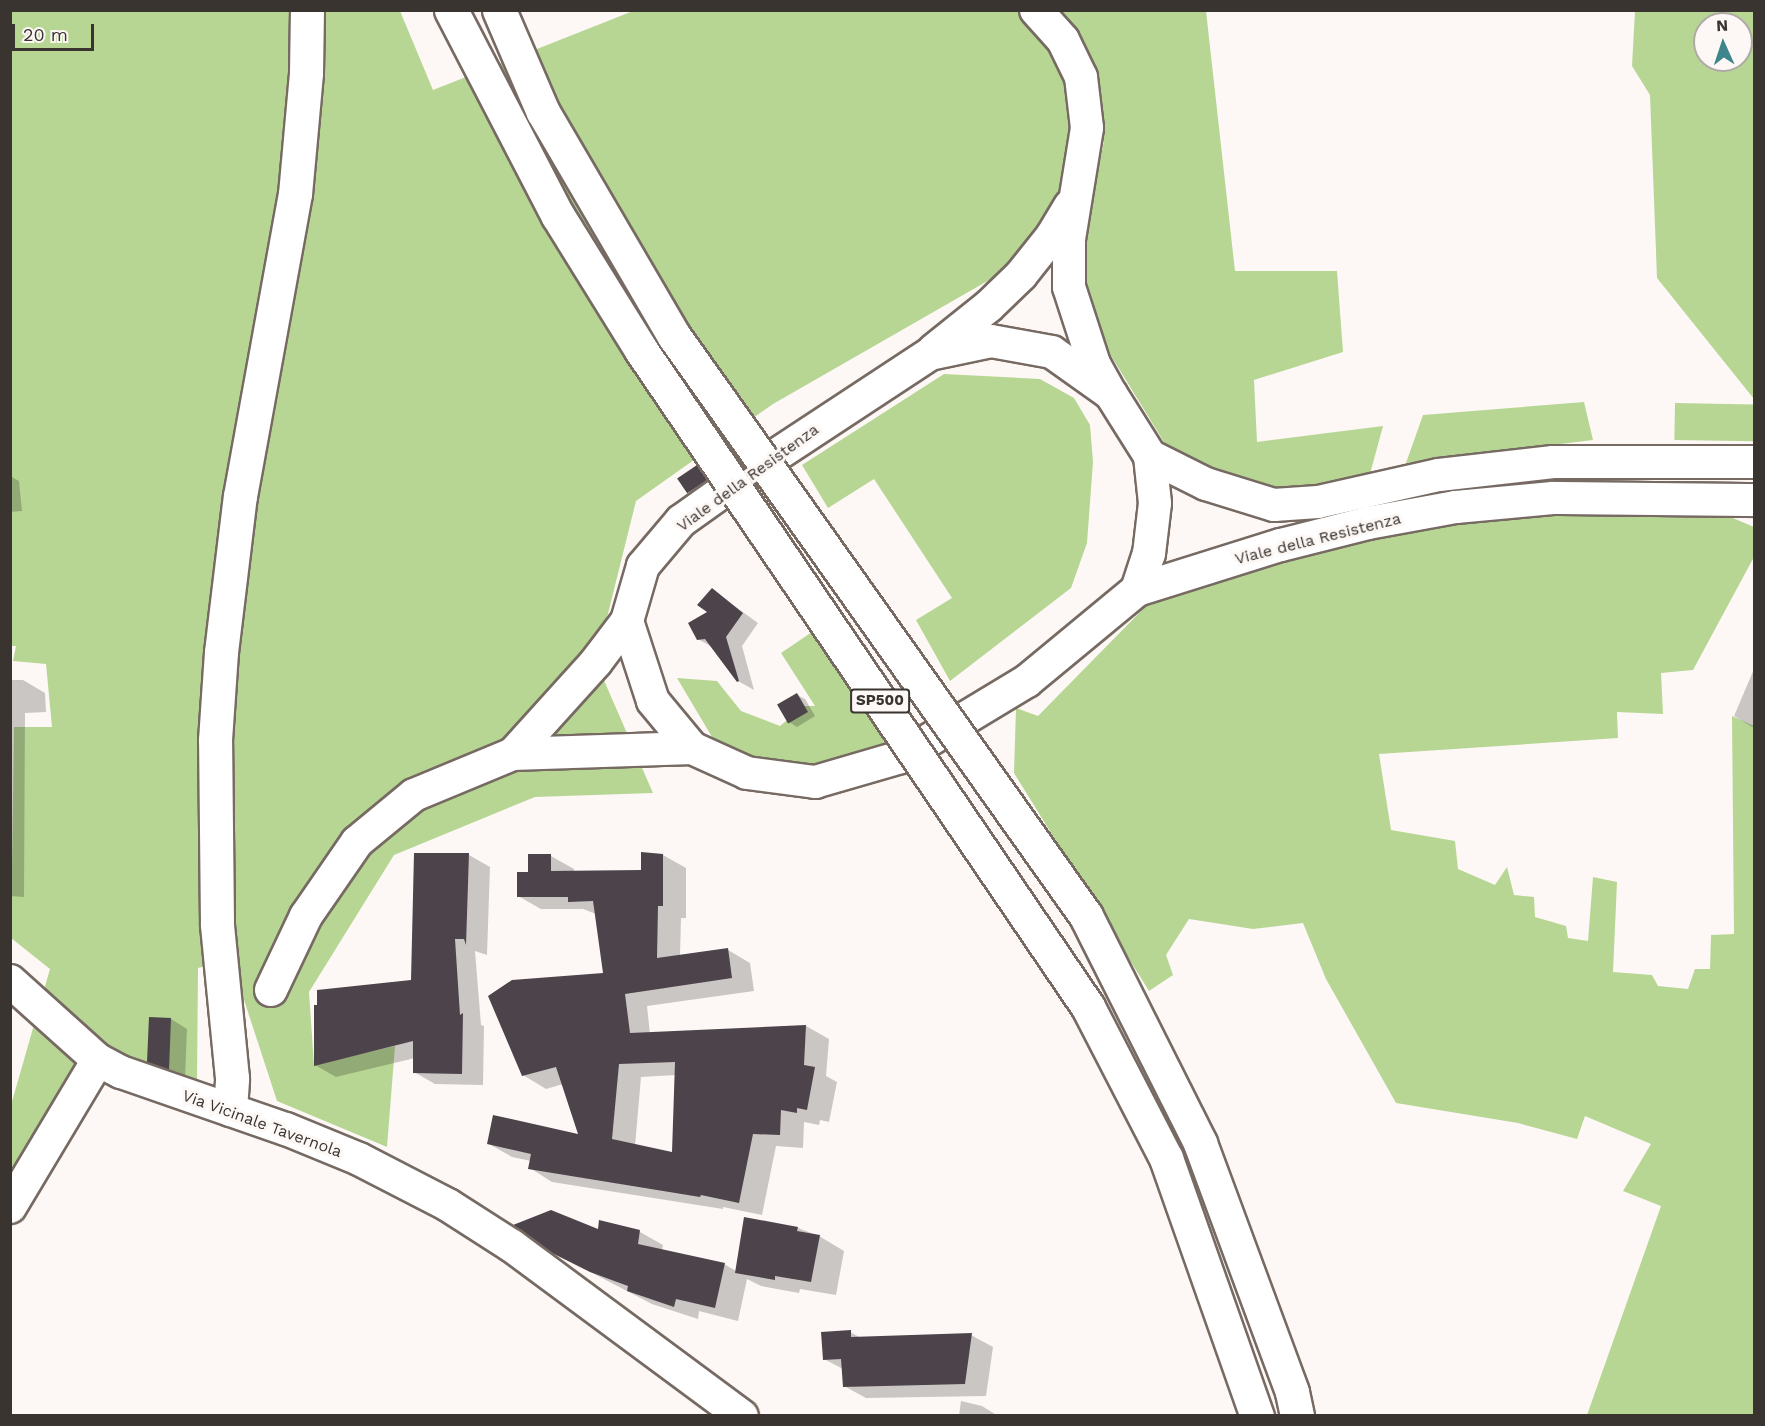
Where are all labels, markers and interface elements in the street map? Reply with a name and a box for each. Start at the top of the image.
scale bar [15,12,98,50]
north arrow [1693,12,1753,72]
text: N [1716,16,1729,35]
text: 20 m [23,24,68,45]
street label: Viale della Resistenza [673,420,823,536]
street label: Viale della Resistenza [1233,509,1403,569]
road number: SP500 [850,689,910,713]
street label: Via Vicinale Tavernola [179,1086,345,1162]

